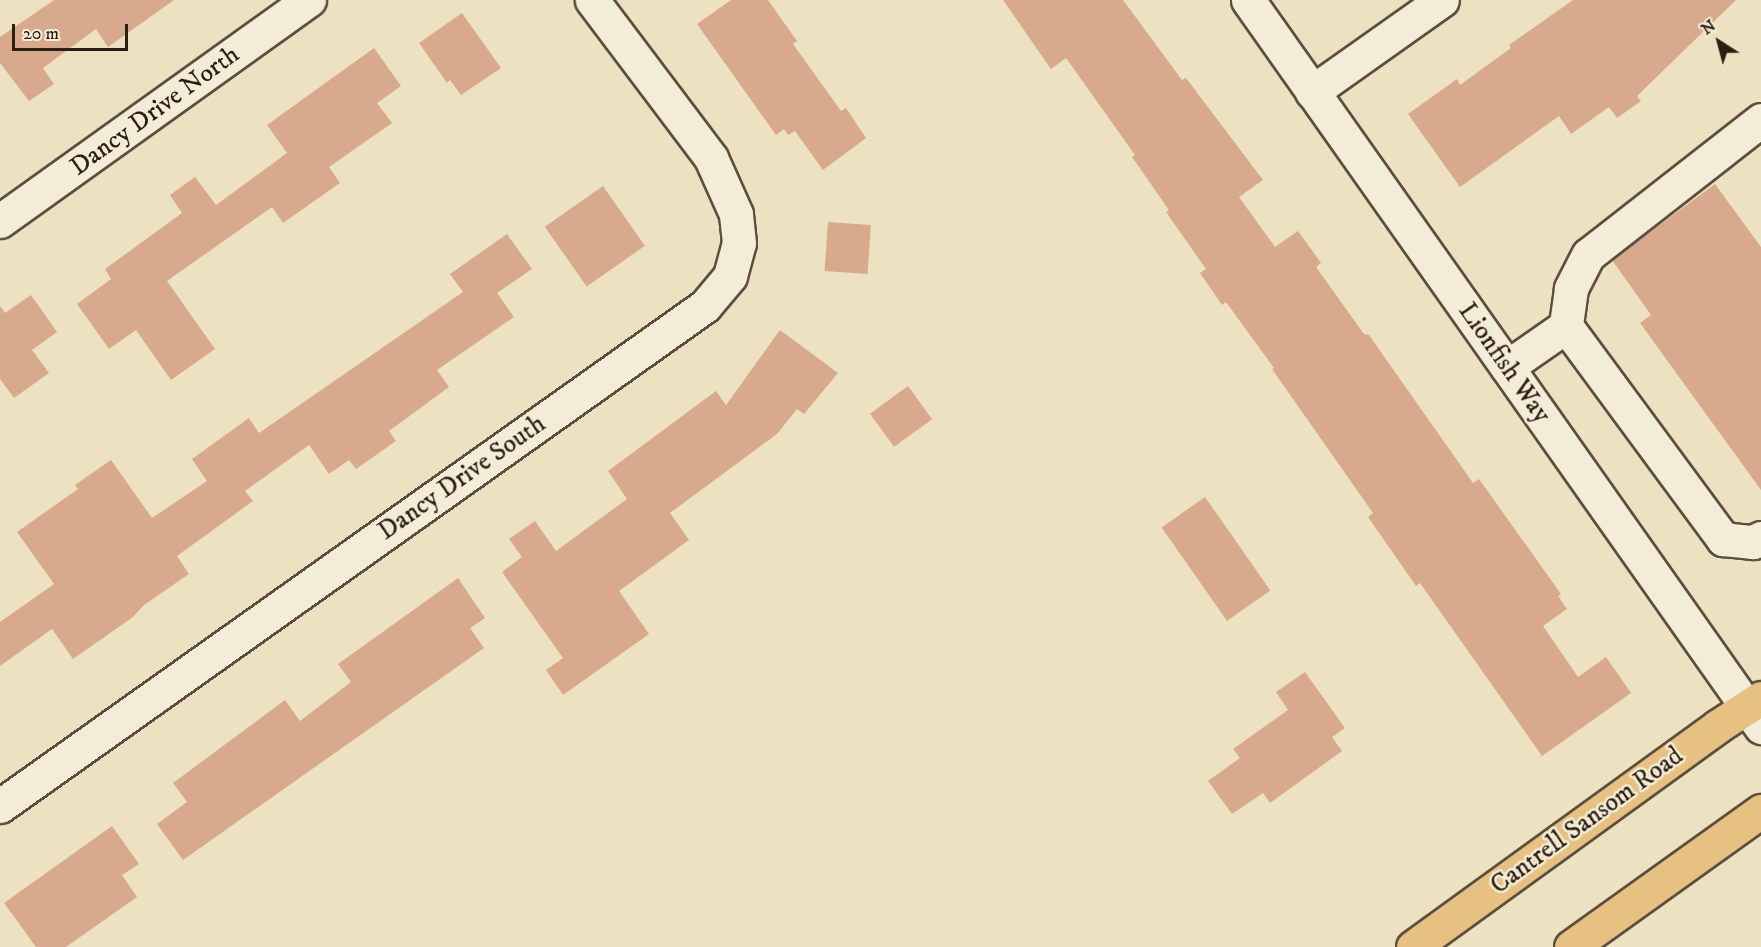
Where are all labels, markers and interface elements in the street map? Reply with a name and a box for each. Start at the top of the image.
scale bar [15,12,130,50]
north arrow [1689,12,1749,72]
text: N [1697,15,1720,39]
text: 20 m [23,23,59,45]
street label: Dancy Drive North [64,39,246,183]
street label: Lionfish Way [1451,297,1557,429]
street label: Dancy Drive South [372,409,552,547]
street label: Cantrell Sansom Road [1485,741,1689,901]

